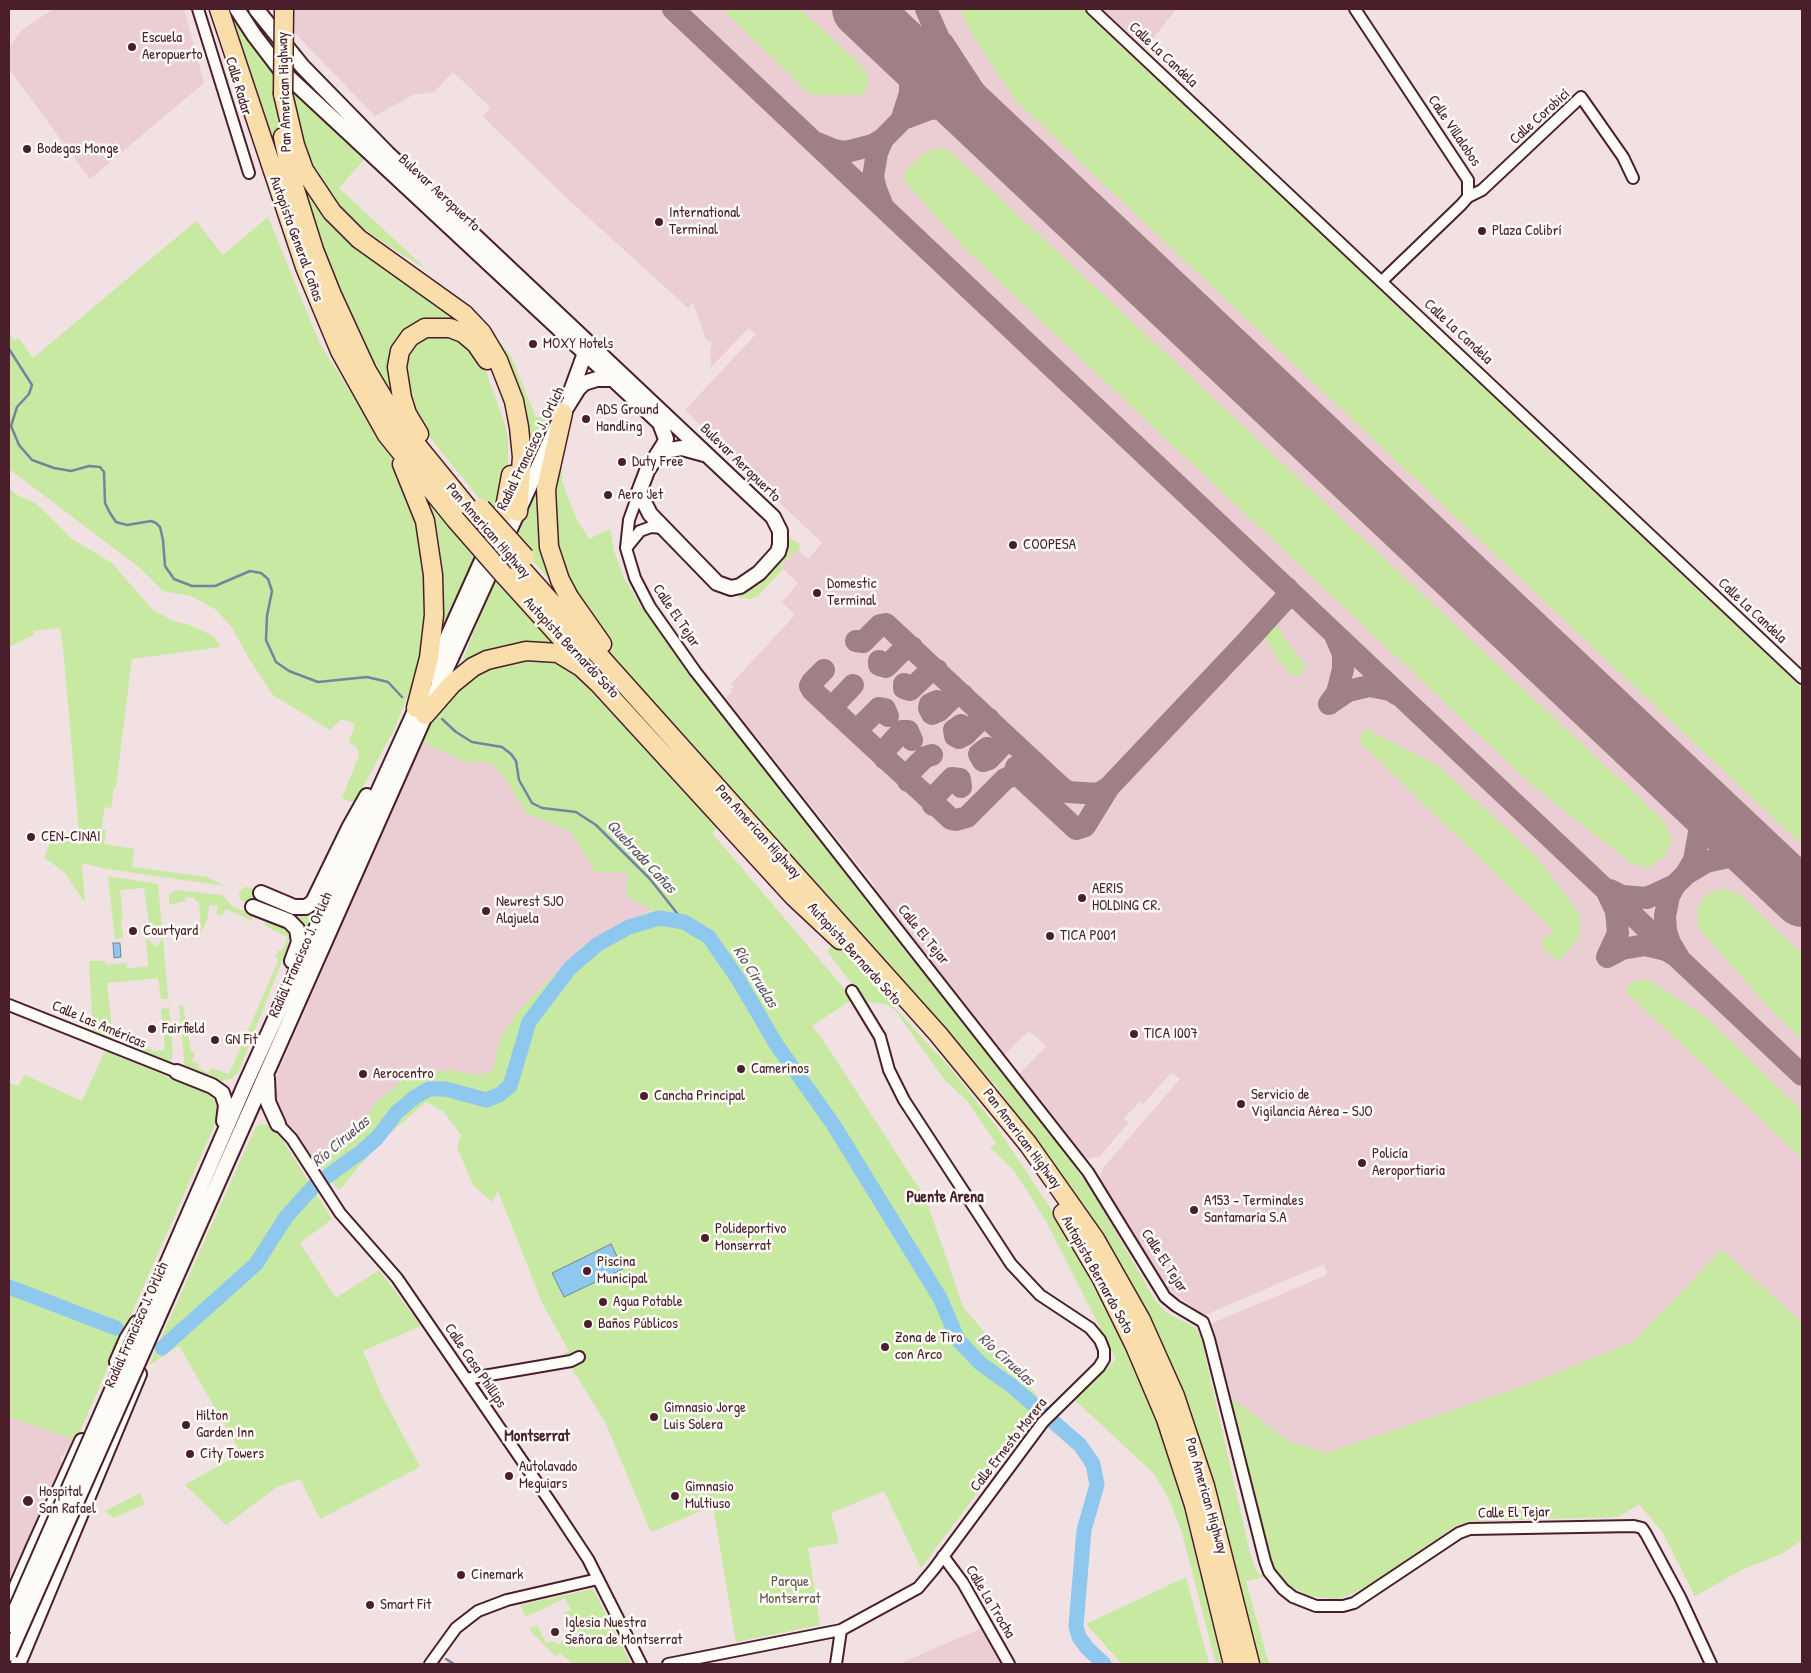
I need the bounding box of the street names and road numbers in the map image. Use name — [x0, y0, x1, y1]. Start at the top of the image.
street label: Calle La Candela — [1125, 19, 1201, 91]
street label: Pan American Highway — [274, 32, 296, 152]
street label: Calle Radar — [221, 55, 255, 117]
street label: Calle Corobicí — [1506, 85, 1574, 149]
street label: Calle Villalobos — [1424, 92, 1484, 170]
street label: Bulevar Aeropuerto — [394, 151, 484, 235]
street label: Autopista General Cañas — [265, 174, 327, 304]
street label: Calle La Candela — [1420, 296, 1496, 368]
street label: Radial Francisco J. Orlich — [493, 384, 569, 514]
street label: Bulevar Aeropuerto — [696, 420, 784, 506]
street label: Pan American Highway — [442, 480, 534, 582]
street label: Calle La Candela — [1714, 575, 1790, 647]
street label: Calle El Tejar — [648, 581, 704, 651]
street label: Autopista Bernardo Soto — [519, 594, 623, 702]
street label: Pan American Highway — [711, 781, 805, 883]
street label: Radial Francisco J. Orlich — [265, 890, 337, 1020]
street label: Autopista Bernardo Soto — [803, 899, 905, 1009]
street label: Calle El Tejar — [893, 901, 953, 969]
street label: Calle Las Américas — [49, 997, 149, 1053]
street label: Pan American Highway — [979, 1086, 1065, 1192]
street label: Autopista Bernardo Soto — [1057, 1213, 1137, 1337]
street label: Calle El Tejar — [1137, 1226, 1191, 1296]
street label: Radial Francisco J. Orlich — [101, 1260, 173, 1390]
street label: Calle Casa Phillips — [440, 1320, 510, 1412]
street label: Calle Ernesto Morera — [967, 1395, 1051, 1495]
street label: Pan American Highway — [1181, 1436, 1231, 1556]
street label: Calle El Tejar — [1478, 1503, 1550, 1523]
street label: Calle La Trocha — [961, 1562, 1019, 1642]

